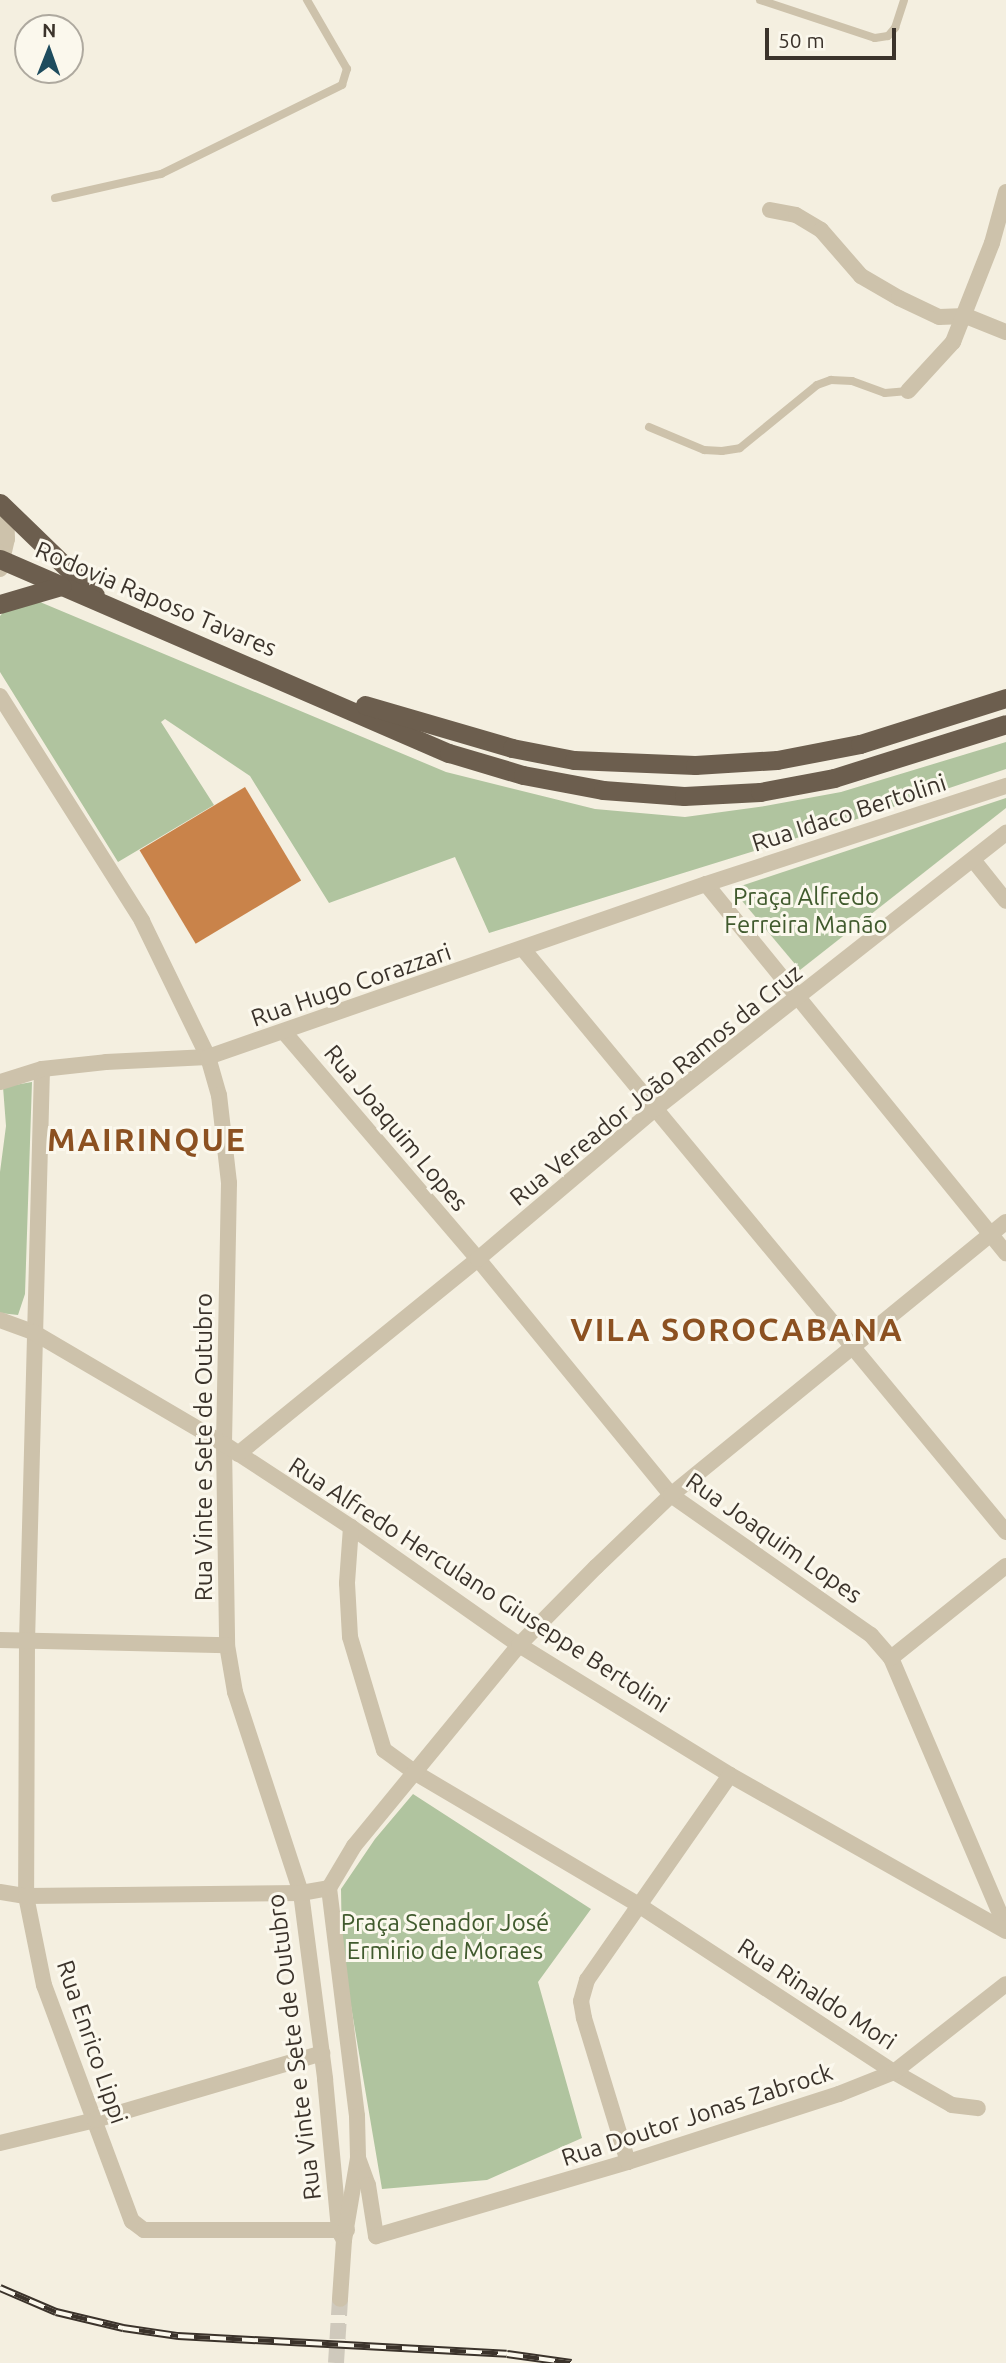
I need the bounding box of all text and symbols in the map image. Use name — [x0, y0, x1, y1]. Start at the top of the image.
north arrow — [14, 14, 84, 84]
scale bar — [768, 14, 899, 58]
text: N — [42, 19, 57, 41]
text: 50 m — [778, 28, 825, 52]
street label: Rodovia Raposo Tavares — [31, 535, 281, 663]
street label: Rua Idaco Bertolini — [748, 768, 950, 858]
park label: Praça Alfredo Ferreira Manão — [724, 883, 888, 939]
street label: Rua Hugo Corazzari — [247, 937, 455, 1033]
street label: Rua Vereador João Ramos da Cruz — [504, 958, 808, 1212]
street label: Rua Joaquim Lopes — [318, 1039, 474, 1217]
district label: MAIRINQUE — [48, 1120, 246, 1158]
street label: Rua Vinte e Sete de Outubro — [190, 1293, 218, 1601]
district label: VILA SOROCABANA — [572, 1310, 902, 1348]
street label: Rua Alfredo Herculano Giuseppe Bertolini — [283, 1451, 675, 1719]
street label: Rua Joaquim Lopes — [680, 1466, 868, 1610]
street label: Rua Vinte e Sete de Outubro — [261, 1892, 327, 2202]
park label: Praça Senador José Ermirio de Moraes — [341, 1909, 549, 1965]
street label: Rua Rinaldo Mori — [732, 1932, 902, 2056]
street label: Rua Enrico Lippi — [51, 1956, 133, 2128]
street label: Rua Doutor Jonas Zabrock — [558, 2058, 836, 2172]

